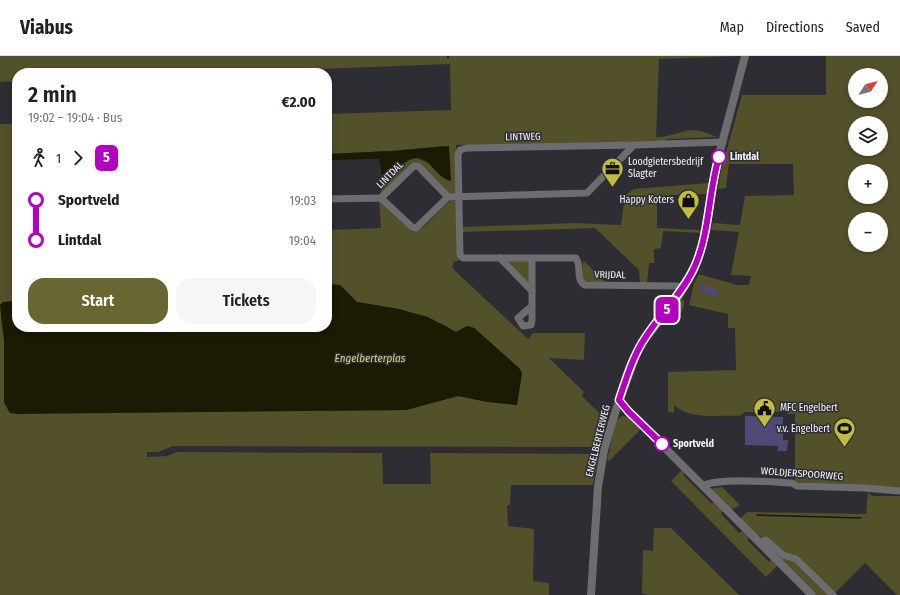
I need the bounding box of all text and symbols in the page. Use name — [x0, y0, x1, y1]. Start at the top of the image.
text: Viabus — [20, 16, 73, 39]
text: Map — [720, 19, 744, 36]
text: Directions — [766, 19, 824, 36]
text: Saved — [846, 19, 880, 36]
north arrow — [848, 68, 888, 108]
map controls — [848, 68, 888, 252]
text: 2 min — [28, 81, 77, 108]
text: €2.00 — [282, 93, 316, 111]
text: 19:02 – 19:04 · Bus — [28, 110, 122, 125]
button: layers — [848, 116, 888, 156]
street label: LINTWEG — [505, 131, 541, 143]
icon: walk — [28, 147, 50, 169]
icon: forward — [67, 147, 89, 169]
text: 5 — [103, 149, 110, 166]
marker: Lintdal — [711, 149, 727, 165]
text: 1 — [56, 151, 61, 166]
place label: Lintdal — [730, 151, 759, 163]
office icon: Loodgietersbedrijf Slagter — [599, 155, 625, 188]
place label: Loodgietersbedrijf Slagter — [628, 156, 704, 180]
street label: LINTDAL — [374, 159, 406, 191]
button: + — [848, 164, 888, 204]
shop icon: Happy Koters — [676, 187, 702, 220]
text: Sportveld — [58, 191, 119, 209]
text: 19:03 — [289, 193, 316, 208]
place label: Happy Koters — [620, 194, 674, 206]
button: − — [848, 212, 888, 252]
text: Lintdal — [58, 231, 101, 249]
text: 19:04 — [289, 233, 316, 248]
street label: VRIJDAL — [594, 269, 626, 281]
button: Start — [28, 278, 168, 324]
button: Tickets — [176, 278, 316, 324]
line badge: 5 — [654, 297, 680, 323]
text: 5 — [664, 301, 670, 318]
water label: Engelberterplas — [335, 352, 406, 365]
public building icon: MFC Engelbert — [751, 395, 777, 428]
place label: MFC Engelbert — [780, 402, 838, 414]
street label: ENGELBERTERWEG — [583, 404, 613, 478]
sports icon: v.v. Engelbert — [832, 416, 858, 449]
place label: v.v. Engelbert — [777, 423, 831, 435]
marker: Sportveld — [654, 436, 670, 452]
place label: Sportveld — [673, 438, 714, 450]
street label: WOLDJERSPOORWEG — [760, 465, 844, 483]

